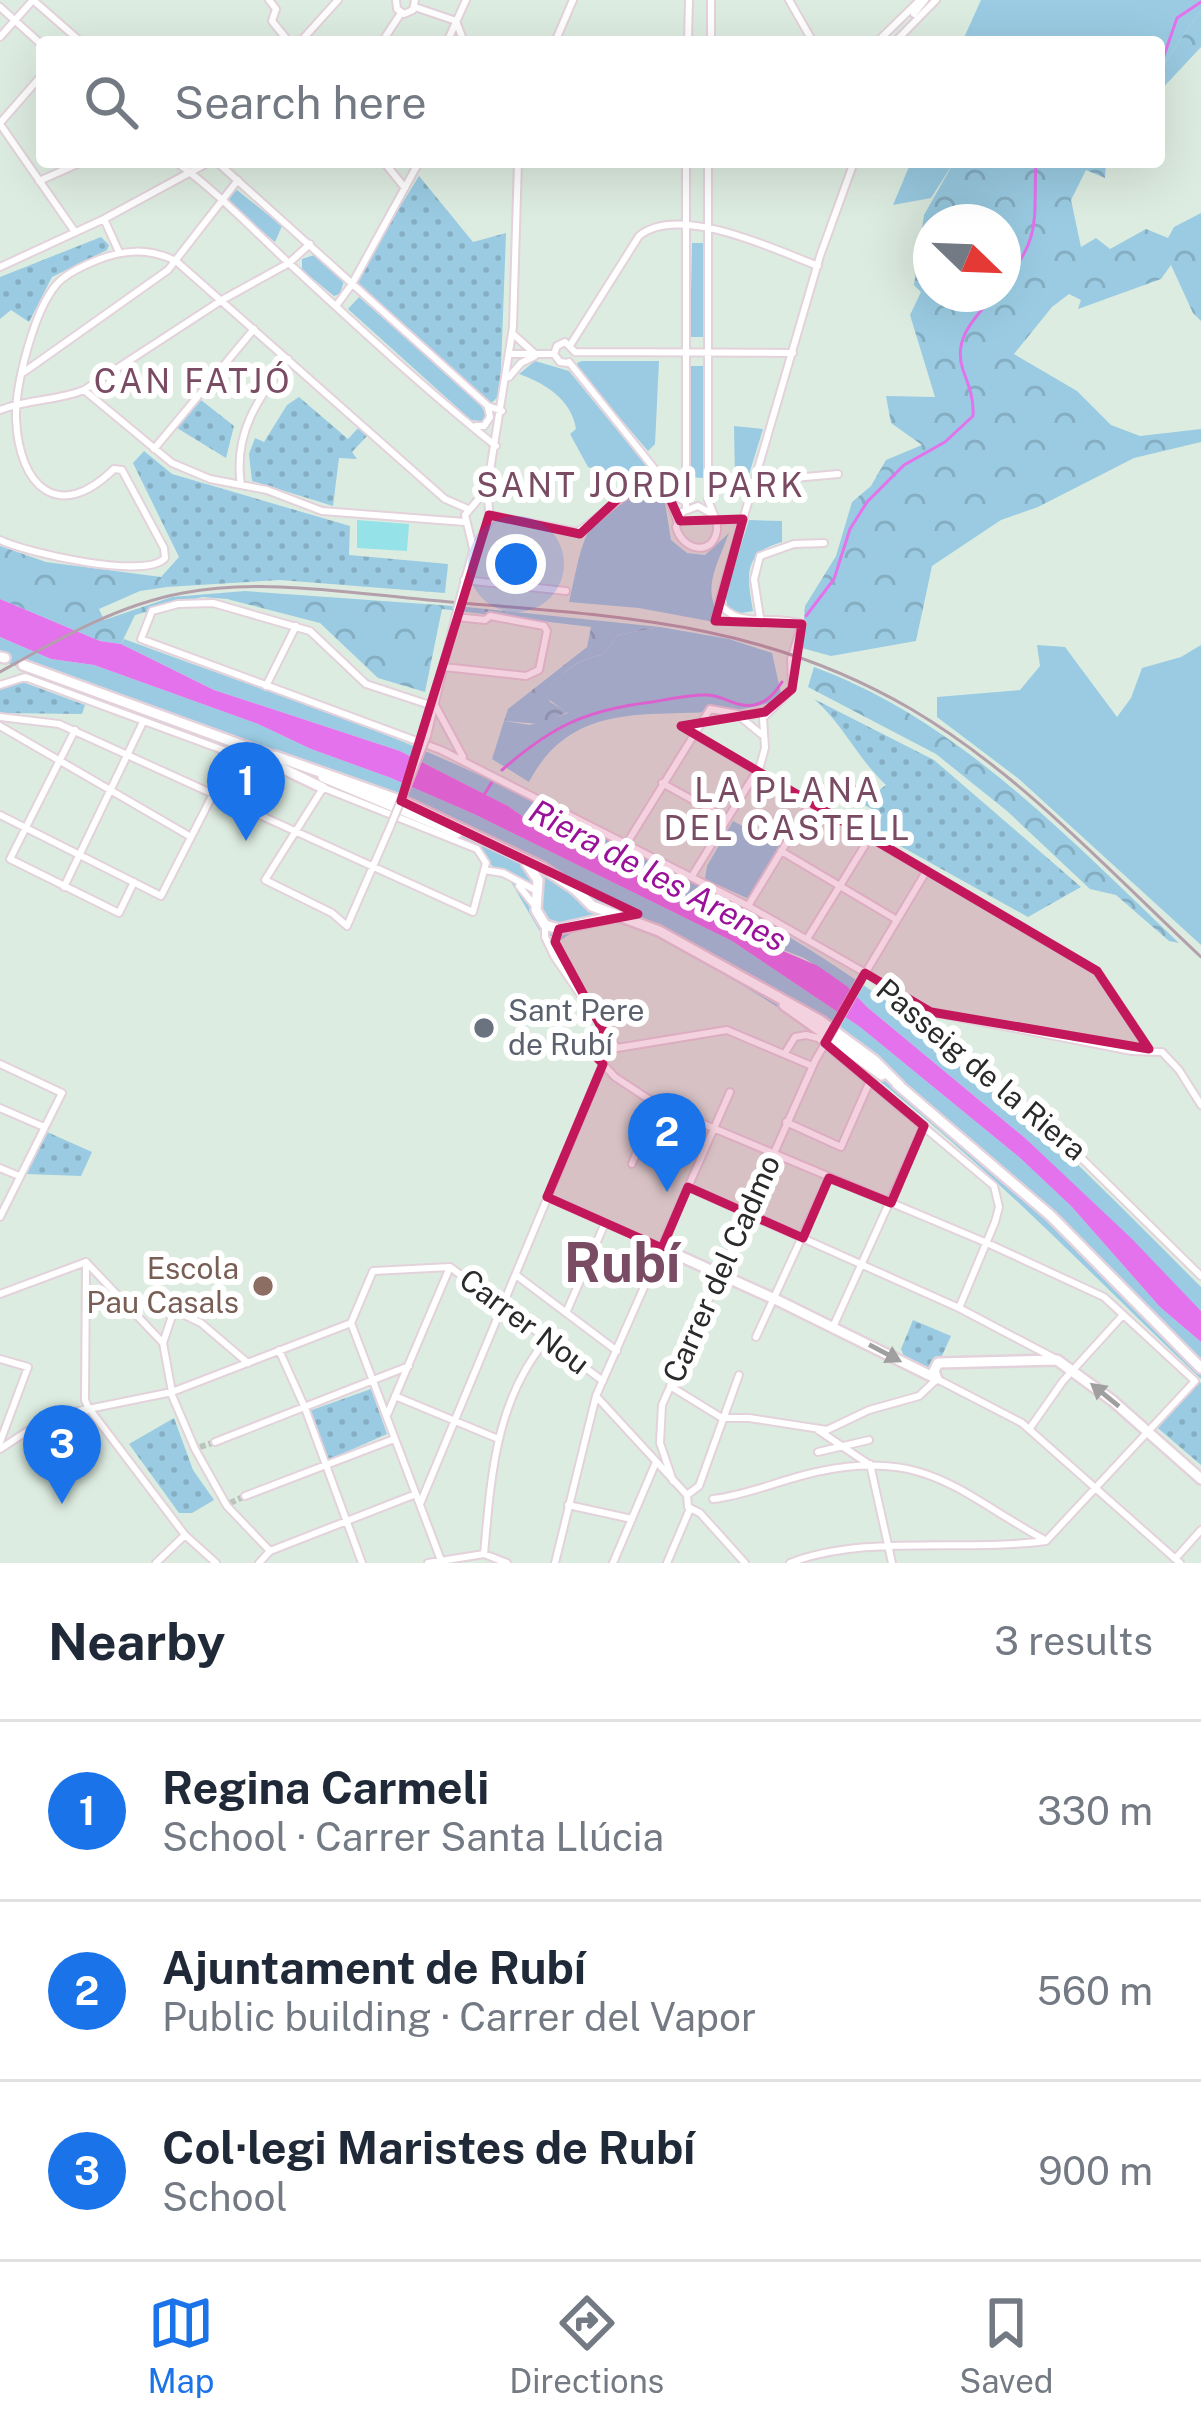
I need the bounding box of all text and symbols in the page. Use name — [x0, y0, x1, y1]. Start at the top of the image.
search box — [36, 36, 1165, 168]
icon: search — [78, 69, 144, 135]
text: Search here — [174, 76, 427, 129]
north arrow — [913, 204, 1021, 312]
district label: CAN FATJÓ — [94, 361, 292, 400]
district label: SANT JORDI PARK — [476, 466, 806, 504]
your location — [486, 534, 546, 594]
pin: 1 — [207, 742, 285, 841]
district label: LA PLANA DEL CASTELL — [664, 771, 912, 847]
water label: Riera de les Arenes — [523, 791, 793, 959]
street label: Passeig de la Riera — [869, 971, 1094, 1167]
place label: Sant Pere de Rubí — [508, 992, 645, 1062]
marker: Sant Pere de Rubí — [471, 1015, 497, 1041]
pin: 2 — [628, 1093, 706, 1192]
street label: Carrer del Cadmo — [655, 1149, 787, 1388]
district label: Rubí — [564, 1231, 682, 1294]
place label: Escola Pau Casals — [86, 1250, 239, 1320]
street label: Carrer Nou — [453, 1261, 597, 1382]
marker: Escola Pau Casals — [250, 1273, 276, 1299]
one-way arrow — [867, 1342, 902, 1363]
one-way arrow — [1089, 1382, 1120, 1408]
pin: 3 — [23, 1405, 101, 1504]
text: Nearby — [48, 1612, 225, 1671]
text: 3 results — [994, 1618, 1153, 1664]
text: Regina Carmeli — [162, 1761, 489, 1814]
text: 1 — [79, 1788, 95, 1834]
text: 330 m — [1037, 1788, 1153, 1834]
text: School · Carrer Santa Llúcia — [162, 1814, 664, 1860]
text: Ajuntament de Rubí — [162, 1941, 586, 1994]
text: 2 — [75, 1968, 99, 2014]
text: 560 m — [1037, 1968, 1153, 2014]
text: Public building · Carrer del Vapor — [162, 1994, 756, 2040]
text: Col·legi Maristes de Rubí — [162, 2121, 695, 2174]
text: 3 — [74, 2148, 100, 2194]
text: 900 m — [1038, 2148, 1153, 2194]
text: School — [162, 2174, 287, 2220]
tab: Map — [147, 2290, 214, 2400]
tab: Directions — [509, 2290, 664, 2400]
tab: Saved — [959, 2290, 1054, 2400]

